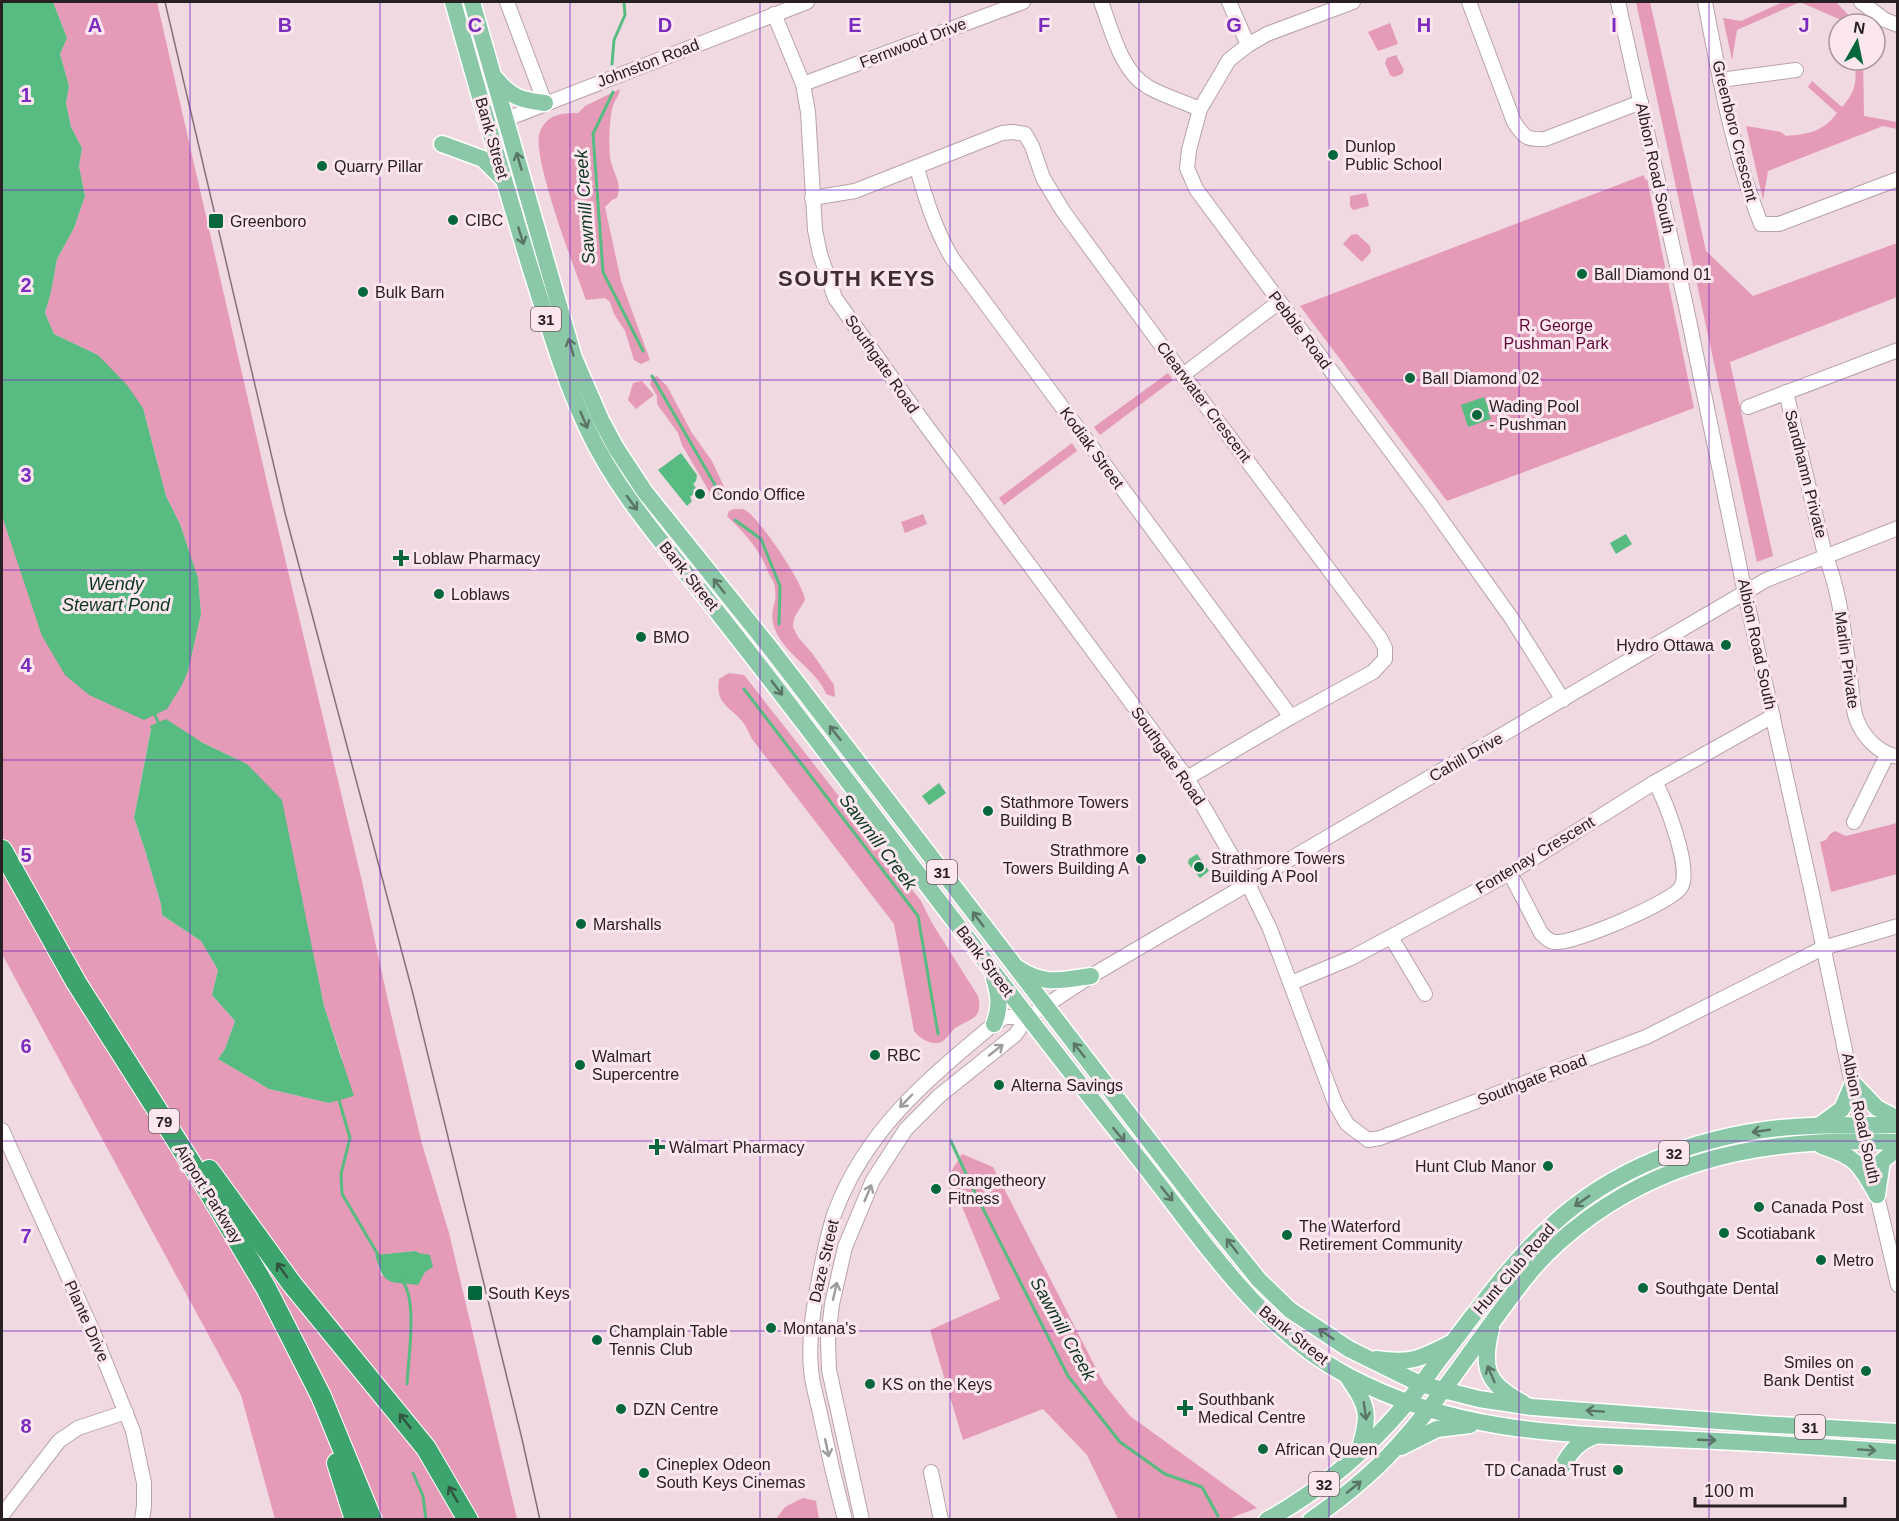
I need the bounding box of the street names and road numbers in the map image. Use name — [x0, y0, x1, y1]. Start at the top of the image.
street label: Fernwood Drive — [857, 15, 969, 71]
street label: Johnston Road — [595, 36, 701, 90]
street label: Greenboro Crescent — [1709, 59, 1761, 204]
street label: Bank Street — [472, 95, 512, 181]
street label: Albion Road South — [1633, 101, 1677, 235]
street label: Pebble Road — [1265, 288, 1335, 372]
road number: 31 — [531, 307, 561, 331]
street label: Southgate Road — [842, 312, 922, 416]
street label: Clearwater Crescent — [1153, 339, 1255, 466]
street label: Kodiak Street — [1057, 404, 1127, 492]
street label: Sandhamn Private — [1782, 408, 1830, 540]
street label: Bank Street — [656, 538, 722, 614]
street label: Albion Road South — [1735, 577, 1779, 711]
street label: Marlin Private — [1832, 610, 1862, 710]
street label: Southgate Road — [1128, 704, 1208, 808]
street label: Cahill Drive — [1426, 729, 1506, 785]
street label: Fontenay Crescent — [1473, 813, 1598, 897]
road number: 31 — [927, 860, 957, 884]
street label: Bank Street — [953, 922, 1017, 1000]
street label: Southgate Road — [1475, 1051, 1589, 1109]
street label: Albion Road South — [1839, 1051, 1883, 1185]
road number: 79 — [149, 1109, 179, 1133]
road number: 32 — [1659, 1141, 1689, 1165]
street label: Airport Parkway — [172, 1142, 246, 1246]
street label: Daze Street — [806, 1217, 842, 1304]
street label: Hunt Club Road — [1470, 1220, 1558, 1318]
street label: Plante Drive — [62, 1278, 113, 1364]
street label: Bank Street — [1256, 1302, 1332, 1368]
road number: 31 — [1795, 1415, 1825, 1439]
road number: 32 — [1309, 1472, 1339, 1496]

